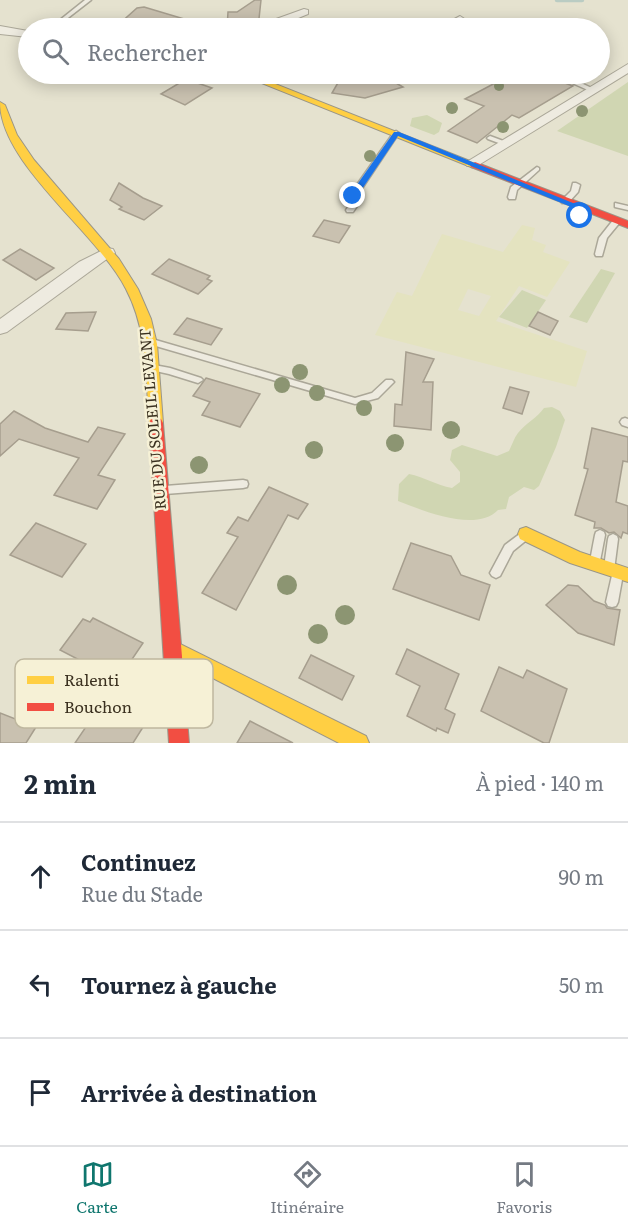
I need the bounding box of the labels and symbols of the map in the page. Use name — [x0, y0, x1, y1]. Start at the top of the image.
route end — [339, 182, 365, 208]
route start — [566, 202, 592, 228]
street label: RUE DU SOLEIL LEVANT — [132, 327, 171, 511]
legend — [15, 659, 213, 728]
text: Ralenti — [64, 667, 119, 691]
text: Bouchon — [64, 694, 133, 718]

